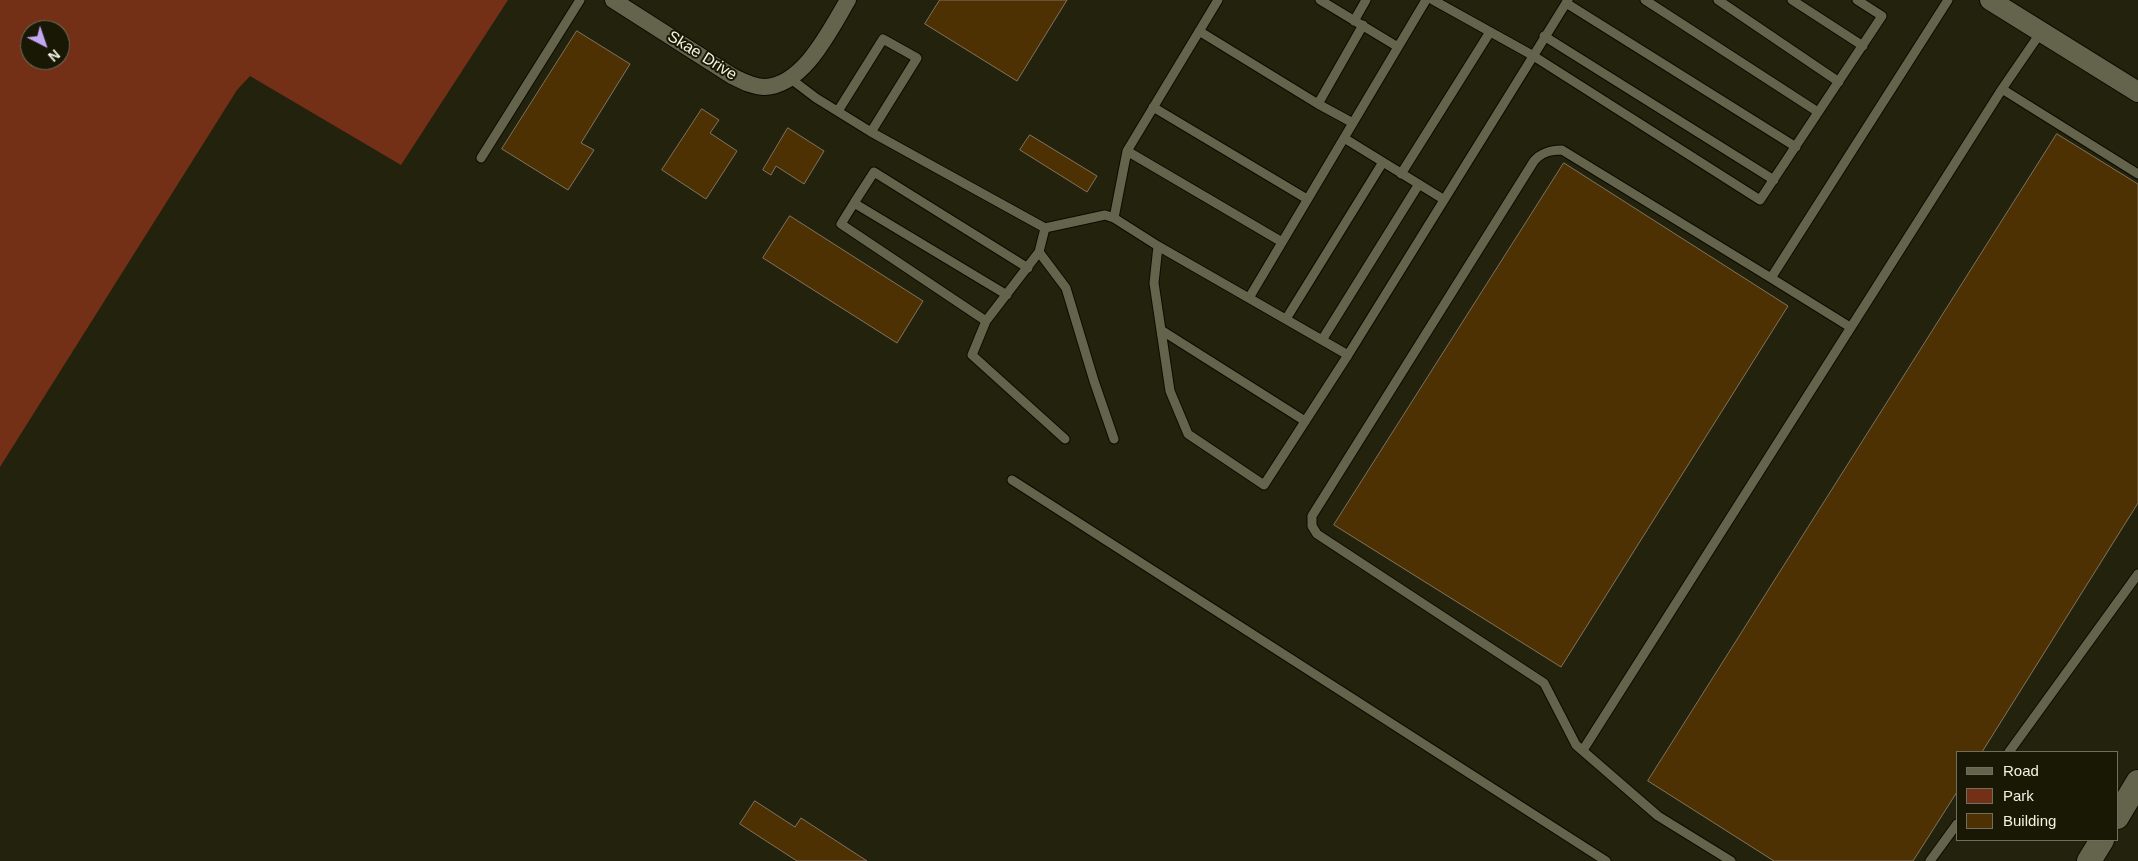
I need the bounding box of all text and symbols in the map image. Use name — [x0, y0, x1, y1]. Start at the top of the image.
north arrow — [20, 20, 70, 70]
street label: Skae Drive — [664, 27, 740, 85]
text: N — [45, 46, 63, 65]
legend — [1956, 751, 2118, 841]
text: Road — [2003, 762, 2039, 779]
text: Park — [2003, 787, 2034, 804]
text: Building — [2003, 812, 2056, 829]

